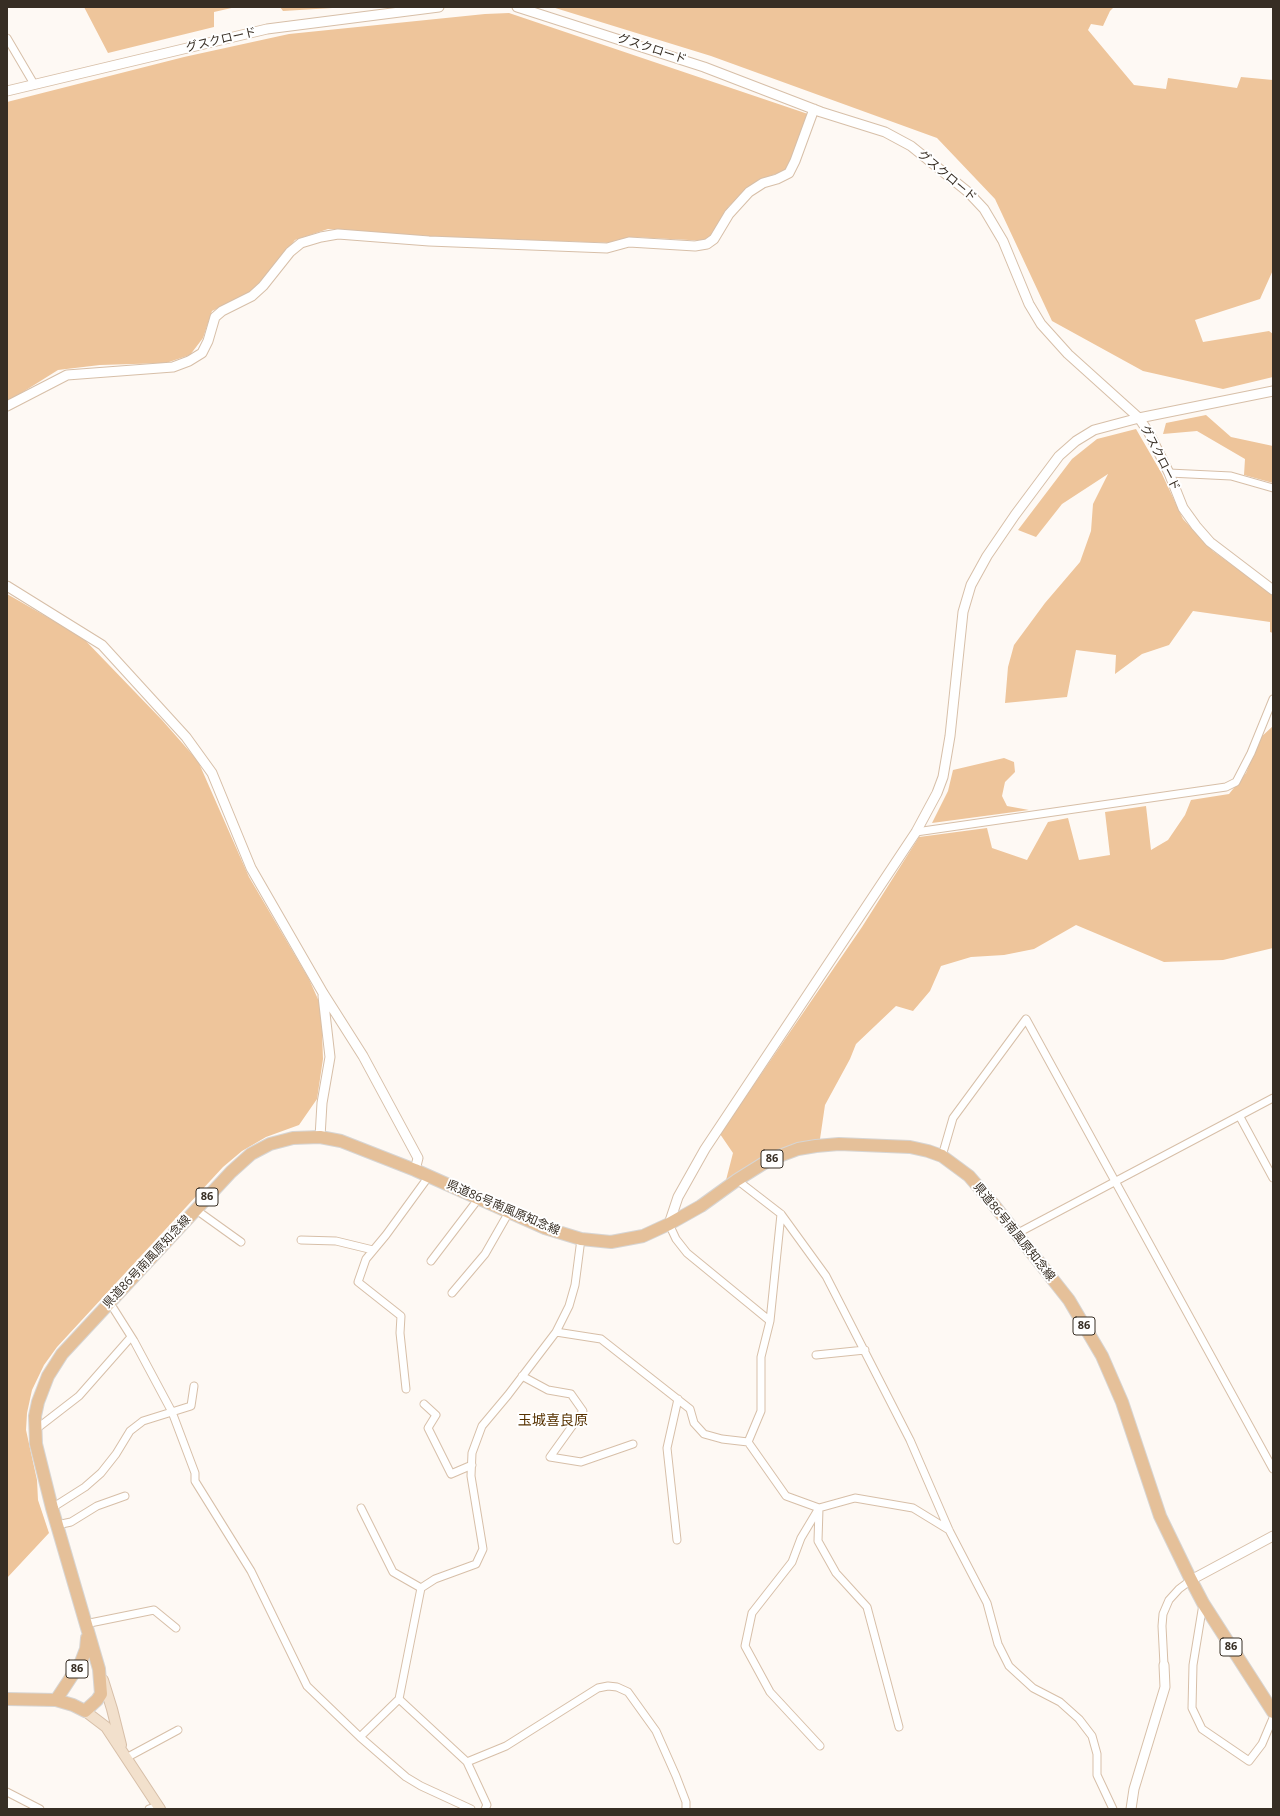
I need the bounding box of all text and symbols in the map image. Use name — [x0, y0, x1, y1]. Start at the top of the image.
street label: グスクロード — [184, 25, 258, 55]
street label: グスクロード — [616, 31, 688, 67]
street label: グスクロード — [915, 147, 979, 205]
street label: グスクロード — [1137, 423, 1183, 493]
road number: 86 — [761, 1150, 783, 1168]
street label: 県道86号南風原知念線 — [444, 1178, 562, 1238]
street label: 県道86号南風原知念線 — [970, 1180, 1058, 1284]
road number: 86 — [196, 1188, 218, 1206]
street label: 県道86号南風原知念線 — [100, 1213, 194, 1311]
road number: 86 — [1073, 1317, 1095, 1335]
district label: 玉城喜良原 — [518, 1413, 588, 1429]
road number: 86 — [1220, 1638, 1242, 1656]
road number: 86 — [66, 1660, 88, 1678]

